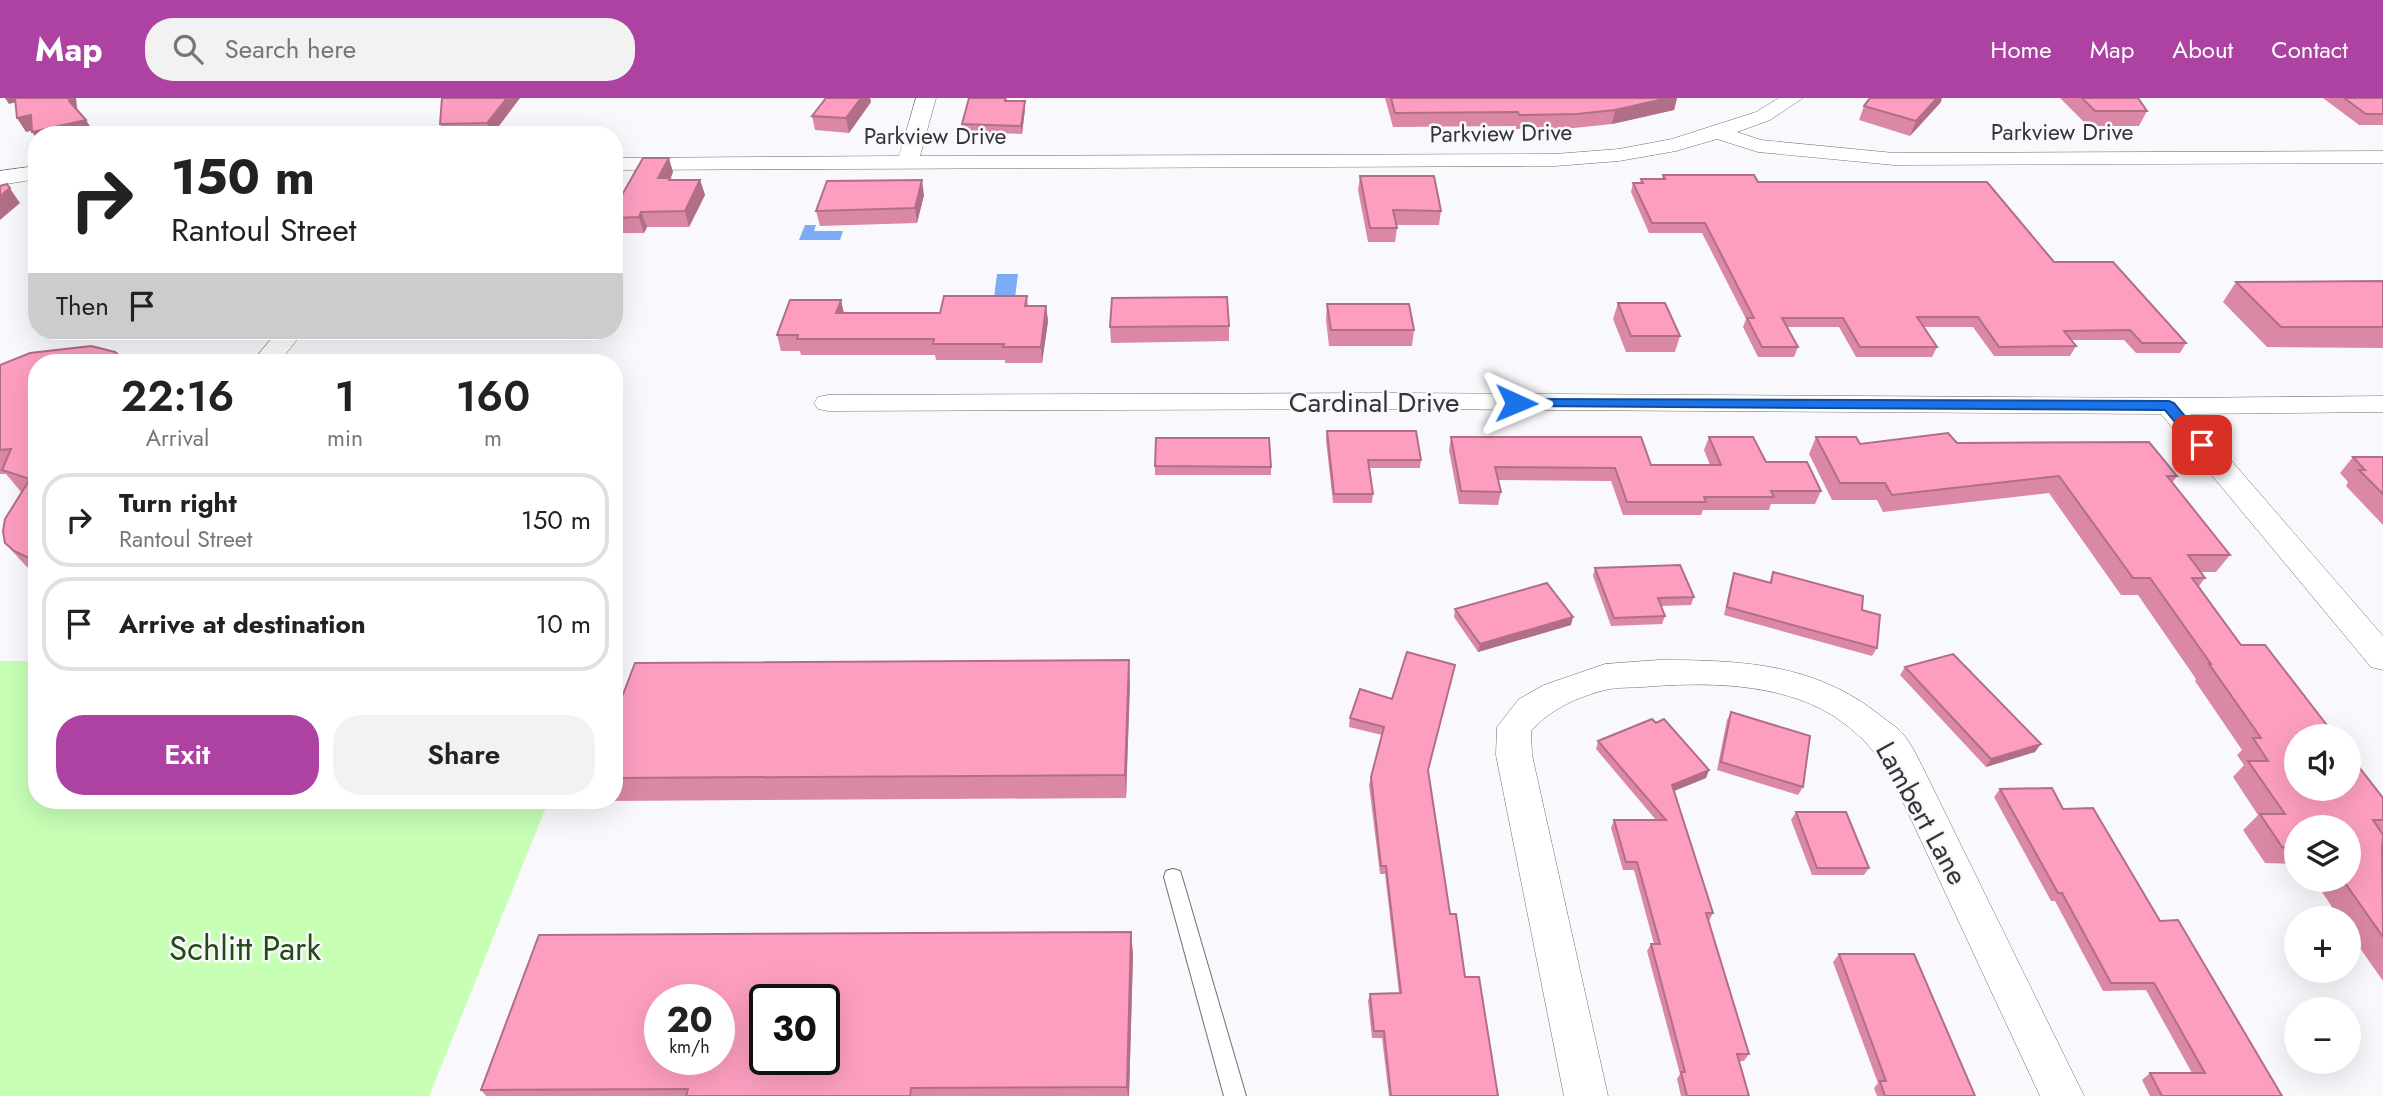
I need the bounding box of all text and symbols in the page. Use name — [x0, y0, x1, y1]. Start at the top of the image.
search box — [145, 18, 635, 81]
text: Map — [35, 26, 103, 73]
icon: search — [169, 30, 207, 68]
text: Search here — [225, 30, 356, 68]
text: Home — [1990, 32, 2052, 67]
text: Map — [2090, 32, 2134, 67]
text: About — [2172, 32, 2233, 67]
text: Contact — [2271, 32, 2348, 67]
street label: Parkview Drive — [1429, 115, 1573, 151]
street label: Parkview Drive — [1991, 115, 2133, 149]
street label: Parkview Drive — [864, 119, 1006, 153]
text: 150 m — [171, 142, 315, 212]
icon: right — [56, 154, 147, 245]
text: Rantoul Street — [171, 207, 356, 253]
text: Then — [56, 287, 109, 325]
icon: arrive — [123, 287, 161, 325]
text: 22:16 — [121, 366, 234, 427]
text: 1 — [335, 366, 355, 427]
text: 160 — [456, 366, 530, 427]
position arrow — [1479, 366, 1553, 440]
street label: Cardinal Drive — [1289, 382, 1459, 423]
pin — [2172, 415, 2232, 475]
text: Arrival — [146, 421, 209, 455]
text: min — [327, 421, 363, 455]
text: m — [484, 421, 502, 455]
icon: arrive — [2183, 426, 2221, 464]
text: Turn right — [119, 484, 237, 522]
icon: right — [60, 501, 98, 539]
text: 150 m — [521, 501, 591, 539]
text: Rantoul Street — [119, 522, 252, 556]
icon: arrive — [60, 605, 98, 643]
text: Arrive at destination — [119, 605, 366, 643]
text: 10 m — [536, 605, 591, 643]
button: Exit — [56, 715, 319, 795]
button: Share — [333, 715, 595, 795]
map controls — [2284, 724, 2361, 1074]
button: sound — [2284, 724, 2361, 801]
street label: Lambert Lane — [1865, 734, 1978, 892]
button: layers — [2284, 815, 2361, 892]
button: + — [2284, 906, 2361, 983]
park label: Schlitt Park — [169, 925, 321, 972]
speed limit sign: 30 — [749, 984, 840, 1075]
text: 20 — [666, 995, 713, 1045]
button: − — [2284, 997, 2361, 1074]
text: km/h — [669, 1034, 710, 1060]

